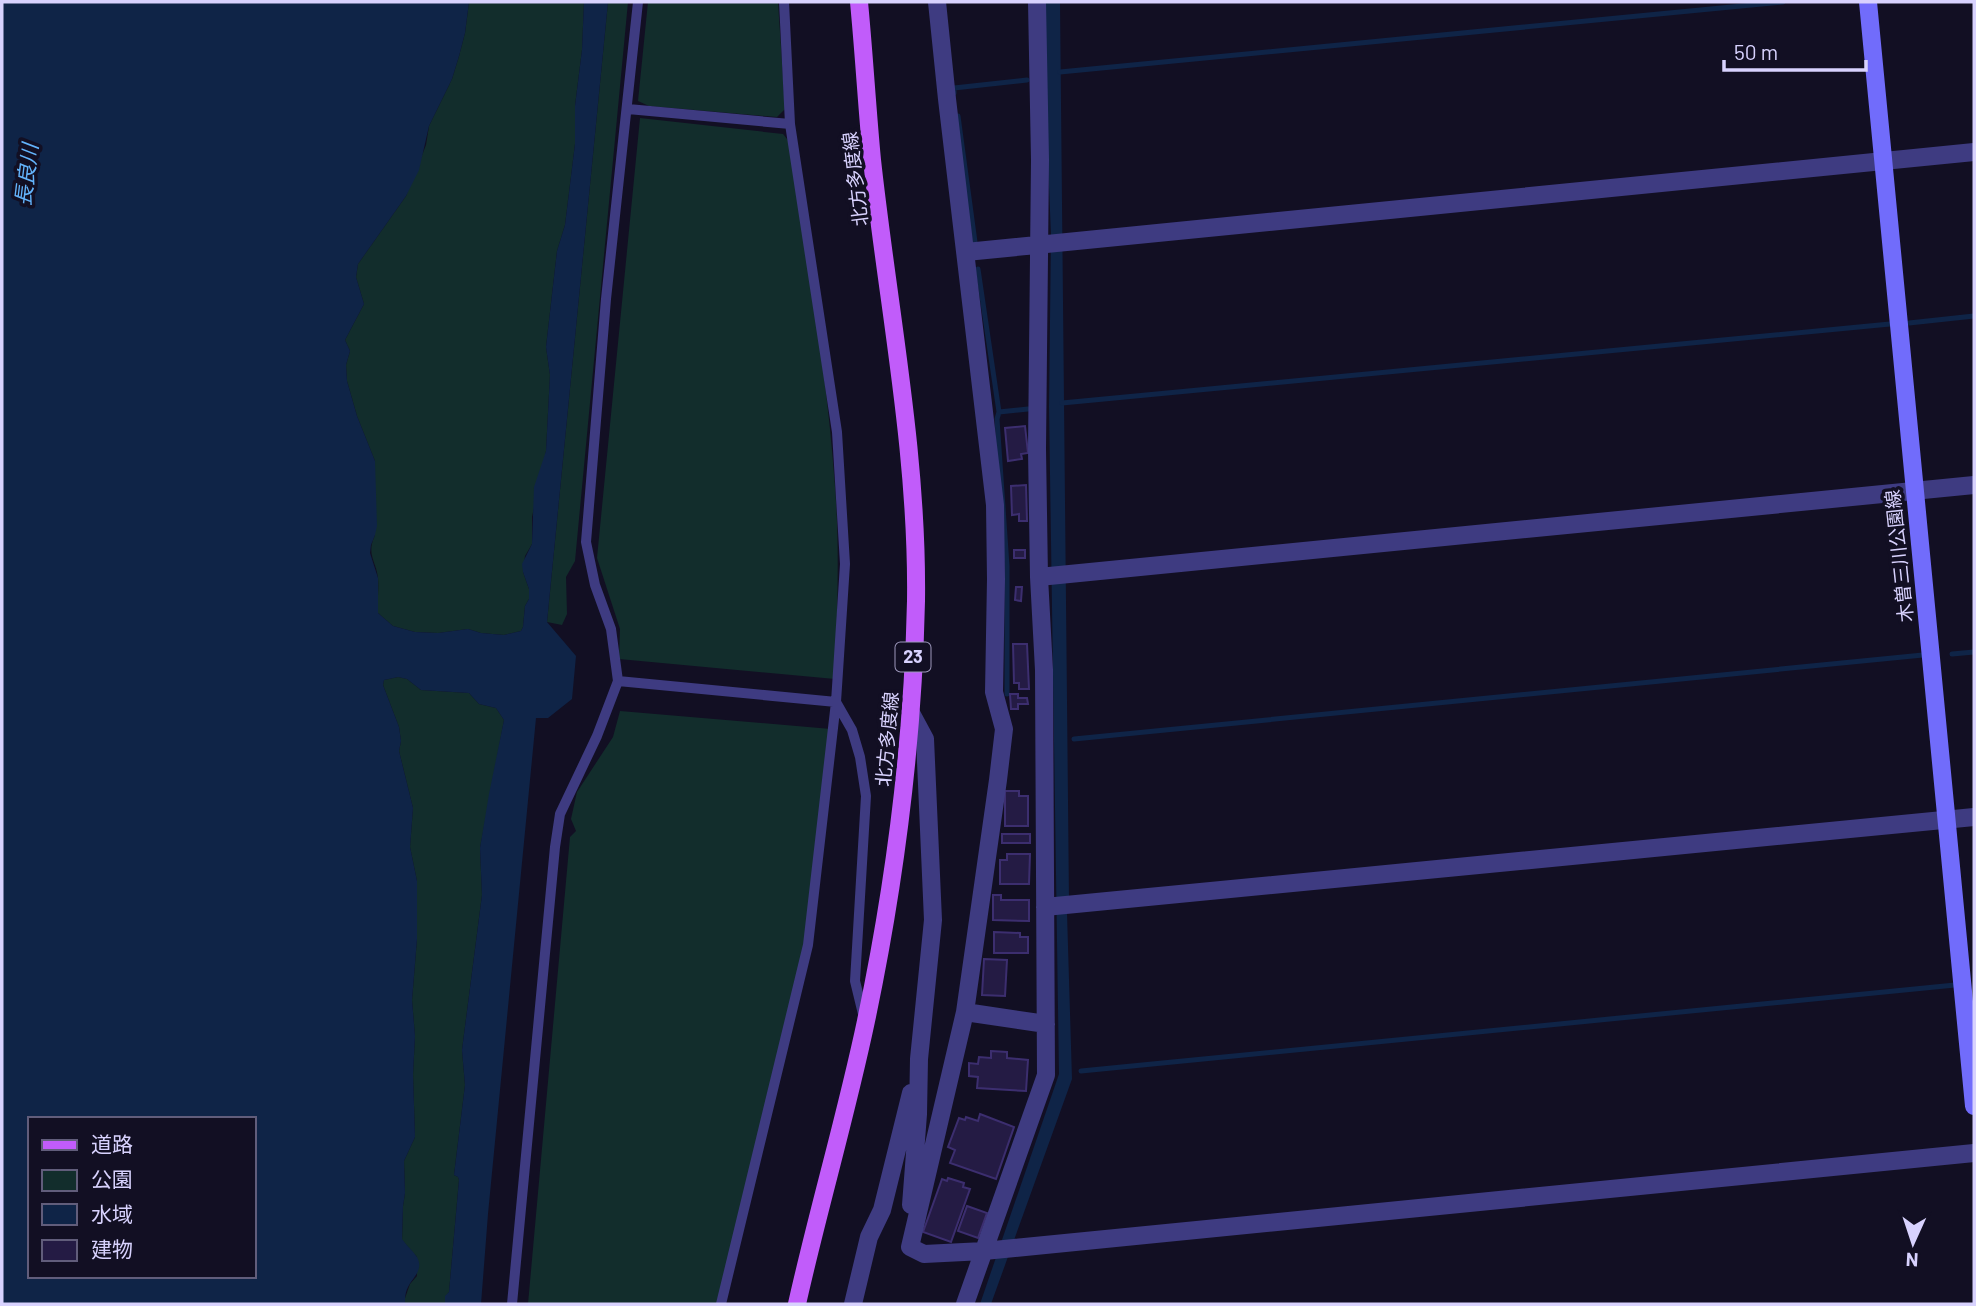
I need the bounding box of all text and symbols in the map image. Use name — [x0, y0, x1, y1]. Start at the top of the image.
scale bar — [1724, 28, 1866, 72]
text: 50 m — [1734, 39, 1778, 64]
street label: 北方多度線 — [837, 131, 872, 228]
water label: 長良川 — [9, 140, 42, 208]
street label: 木曽三川公園線 — [1880, 489, 1917, 623]
road number: 23 — [895, 642, 930, 672]
street label: 北方多度線 — [871, 691, 902, 787]
legend — [28, 1117, 256, 1278]
text: 道路 — [91, 1131, 133, 1156]
text: 公園 — [91, 1166, 133, 1191]
text: 水域 — [91, 1201, 133, 1226]
north arrow — [1878, 1208, 1948, 1278]
text: 建物 — [91, 1236, 133, 1261]
text: N — [1905, 1249, 1919, 1272]

